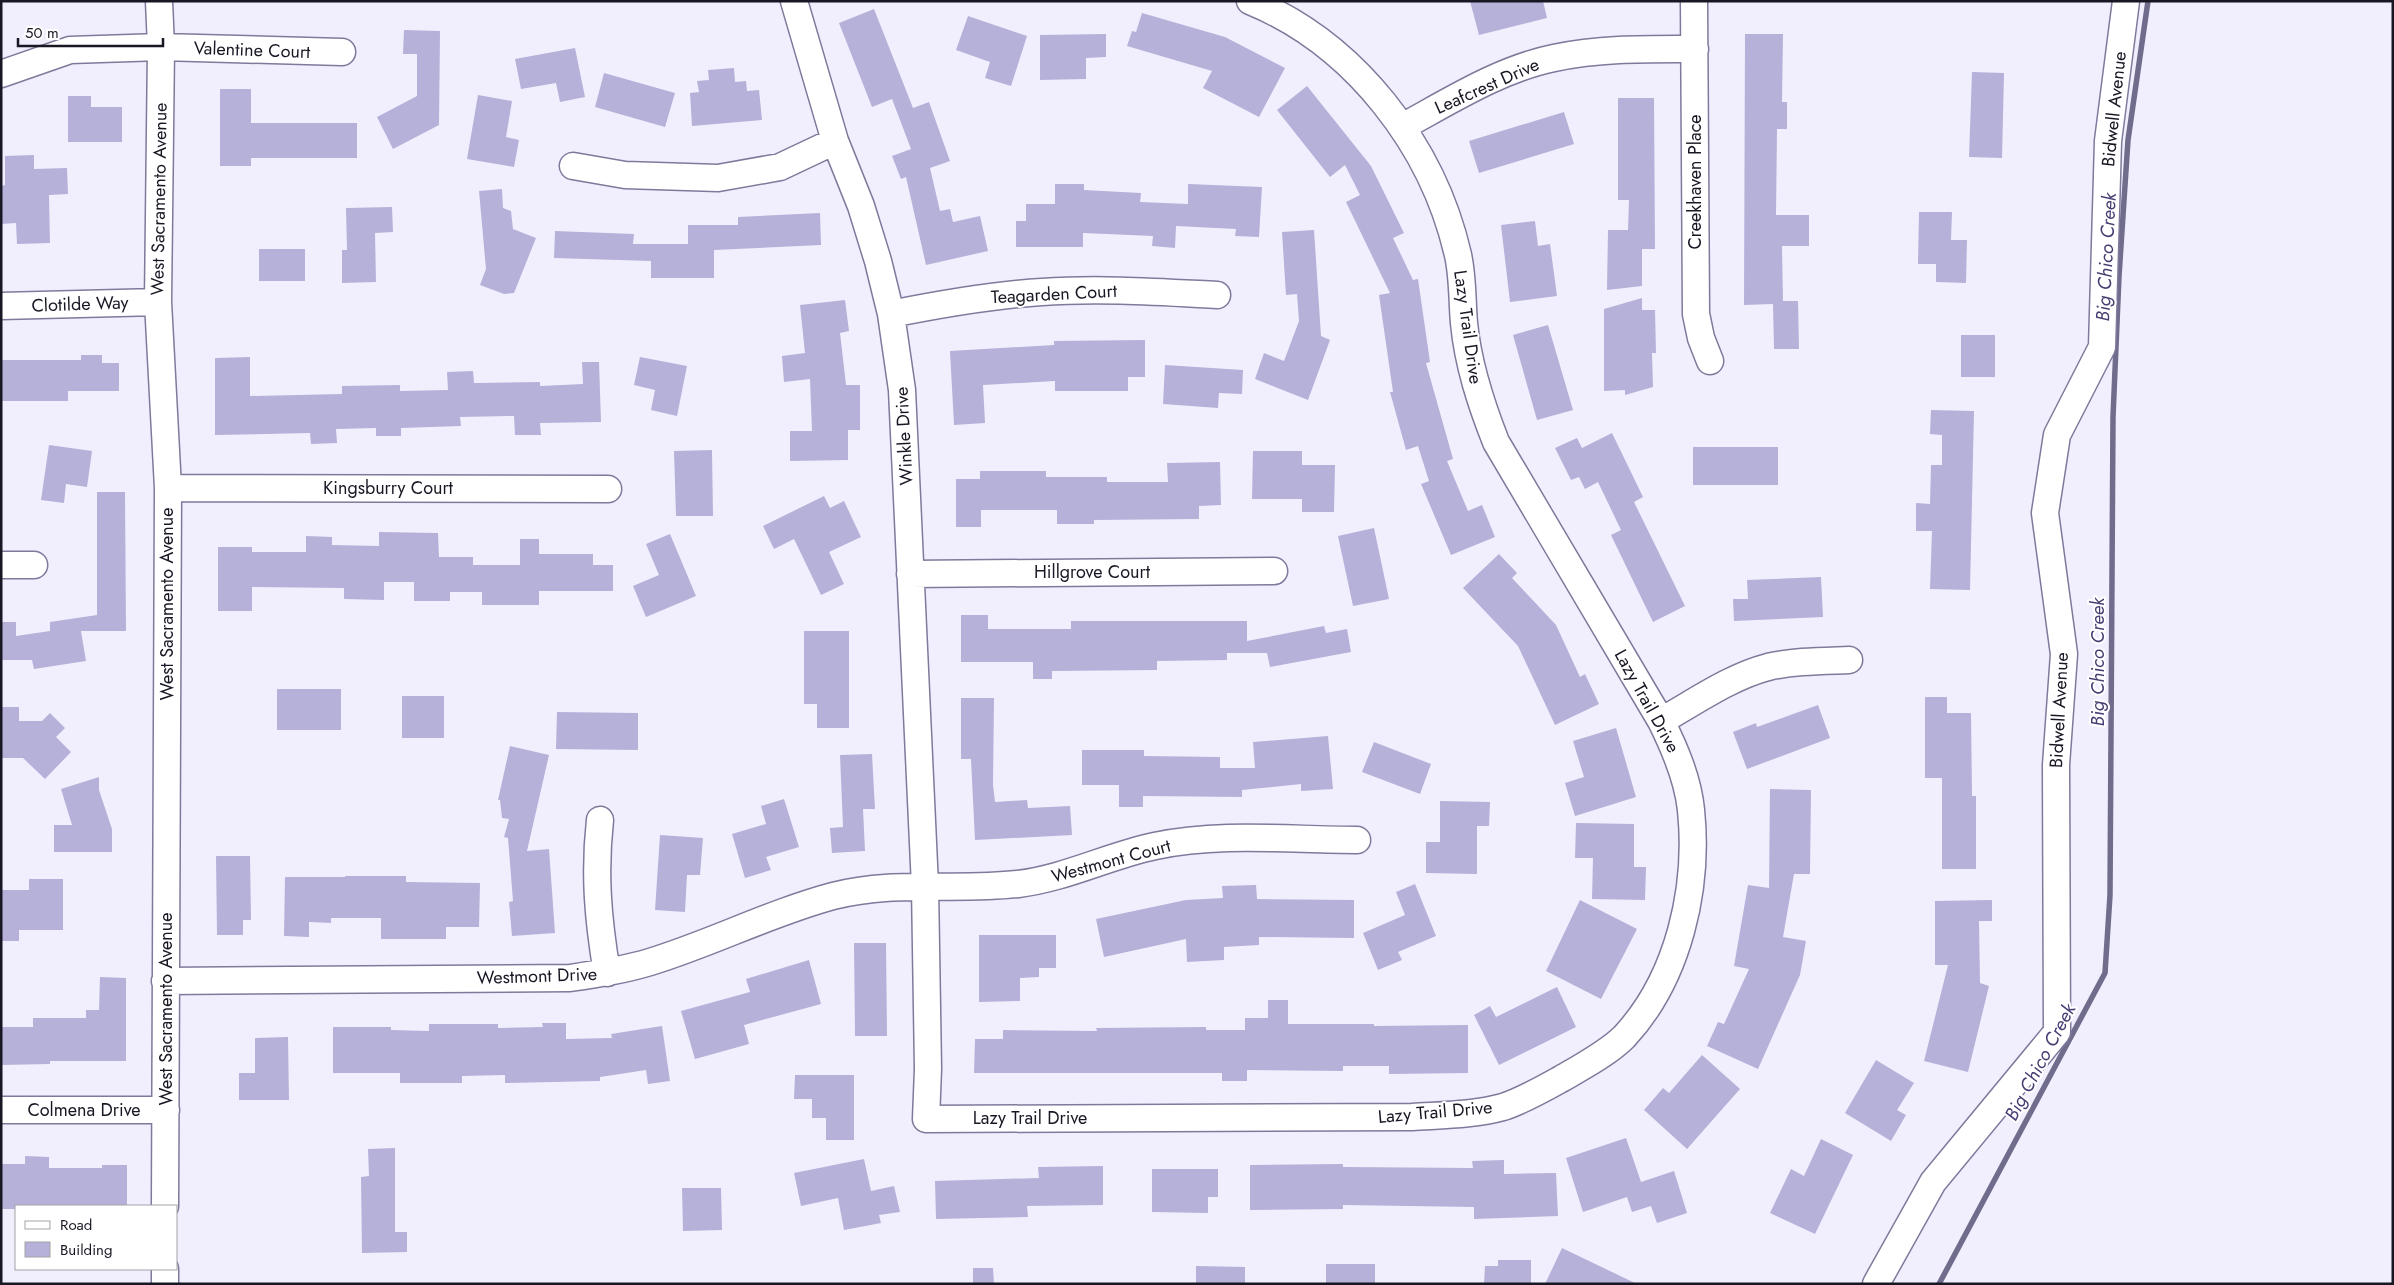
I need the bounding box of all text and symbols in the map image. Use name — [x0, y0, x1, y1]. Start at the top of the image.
scale bar — [18, 15, 162, 47]
text: 50 m — [25, 22, 59, 44]
street label: Valentine Court — [193, 35, 312, 65]
street label: Bidwell Avenue — [2095, 50, 2133, 168]
street label: Leafcrest Drive — [1431, 51, 1543, 121]
street label: West Sacramento Avenue — [144, 102, 174, 296]
street label: Creekhaven Place — [1682, 114, 1708, 250]
water label: Big Chico Creek — [2089, 191, 2123, 322]
street label: Lazy Trail Drive — [1447, 268, 1489, 386]
street label: Teagarden Court — [990, 278, 1118, 310]
street label: Clotilde Way — [31, 289, 129, 319]
street label: Winkle Drive — [888, 386, 920, 486]
street label: Kingsburry Court — [323, 475, 454, 501]
street label: West Sacramento Avenue — [154, 508, 180, 700]
street label: Hillgrove Court — [1034, 559, 1151, 585]
water label: Big Chico Creek — [2084, 597, 2111, 726]
street label: Lazy Trail Drive — [1608, 645, 1686, 757]
street label: Bidwell Avenue — [2043, 651, 2075, 769]
street label: Westmont Court — [1049, 832, 1174, 889]
street label: West Sacramento Avenue — [153, 913, 179, 1105]
street label: Westmont Drive — [476, 961, 598, 991]
water label: Big Chico Creek — [1998, 998, 2083, 1125]
street label: Lazy Trail Drive — [1377, 1094, 1493, 1130]
street label: Colmena Drive — [27, 1097, 141, 1123]
street label: Lazy Trail Drive — [973, 1105, 1087, 1131]
legend — [15, 1205, 178, 1270]
text: Road — [60, 1214, 92, 1236]
text: Building — [60, 1239, 112, 1261]

